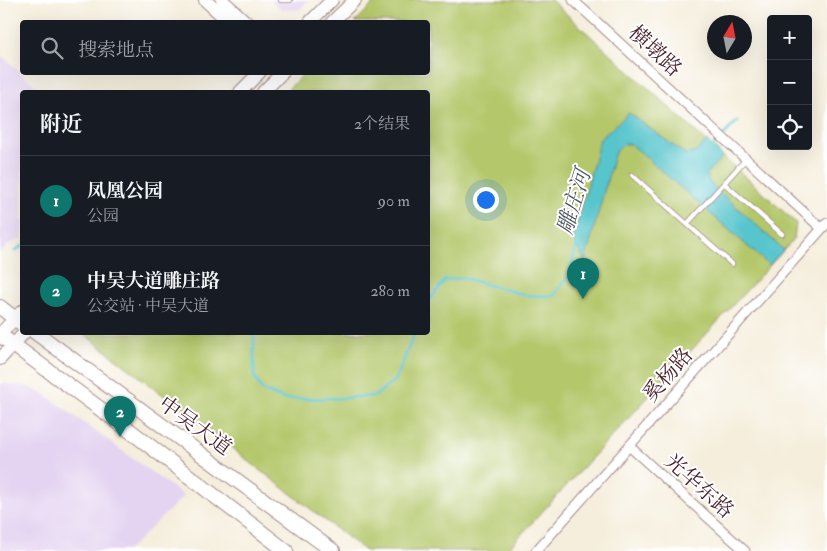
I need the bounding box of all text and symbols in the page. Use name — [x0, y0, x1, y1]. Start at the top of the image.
north arrow — [707, 15, 752, 60]
map controls — [767, 15, 812, 150]
button: + — [767, 15, 812, 60]
search box — [20, 20, 430, 75]
street label: 横墩路 — [623, 20, 687, 82]
icon: search — [38, 34, 66, 62]
text: 搜索地点 — [78, 38, 154, 62]
button: − — [767, 60, 812, 105]
button: locate — [767, 105, 812, 150]
text: 附近 — [40, 111, 82, 138]
text: 2个结果 — [354, 114, 410, 134]
water label: 雕庄河 — [551, 163, 598, 238]
text: 凤凰公园 — [87, 179, 163, 203]
your location — [473, 187, 499, 213]
text: 1 — [53, 191, 59, 211]
text: 90 m — [378, 191, 410, 211]
text: 公园 — [87, 206, 119, 226]
pin: 1 — [567, 258, 599, 299]
text: 中吴大道雕庄路 — [87, 269, 220, 293]
text: 2 — [52, 281, 60, 301]
text: 280 m — [370, 281, 410, 301]
text: 公交站 · 中吴大道 — [87, 296, 209, 316]
street label: 奚杨路 — [637, 342, 699, 408]
street label: 中吴大道 — [153, 390, 237, 462]
pin: 2 — [104, 396, 136, 437]
street label: 光华东路 — [659, 448, 739, 524]

